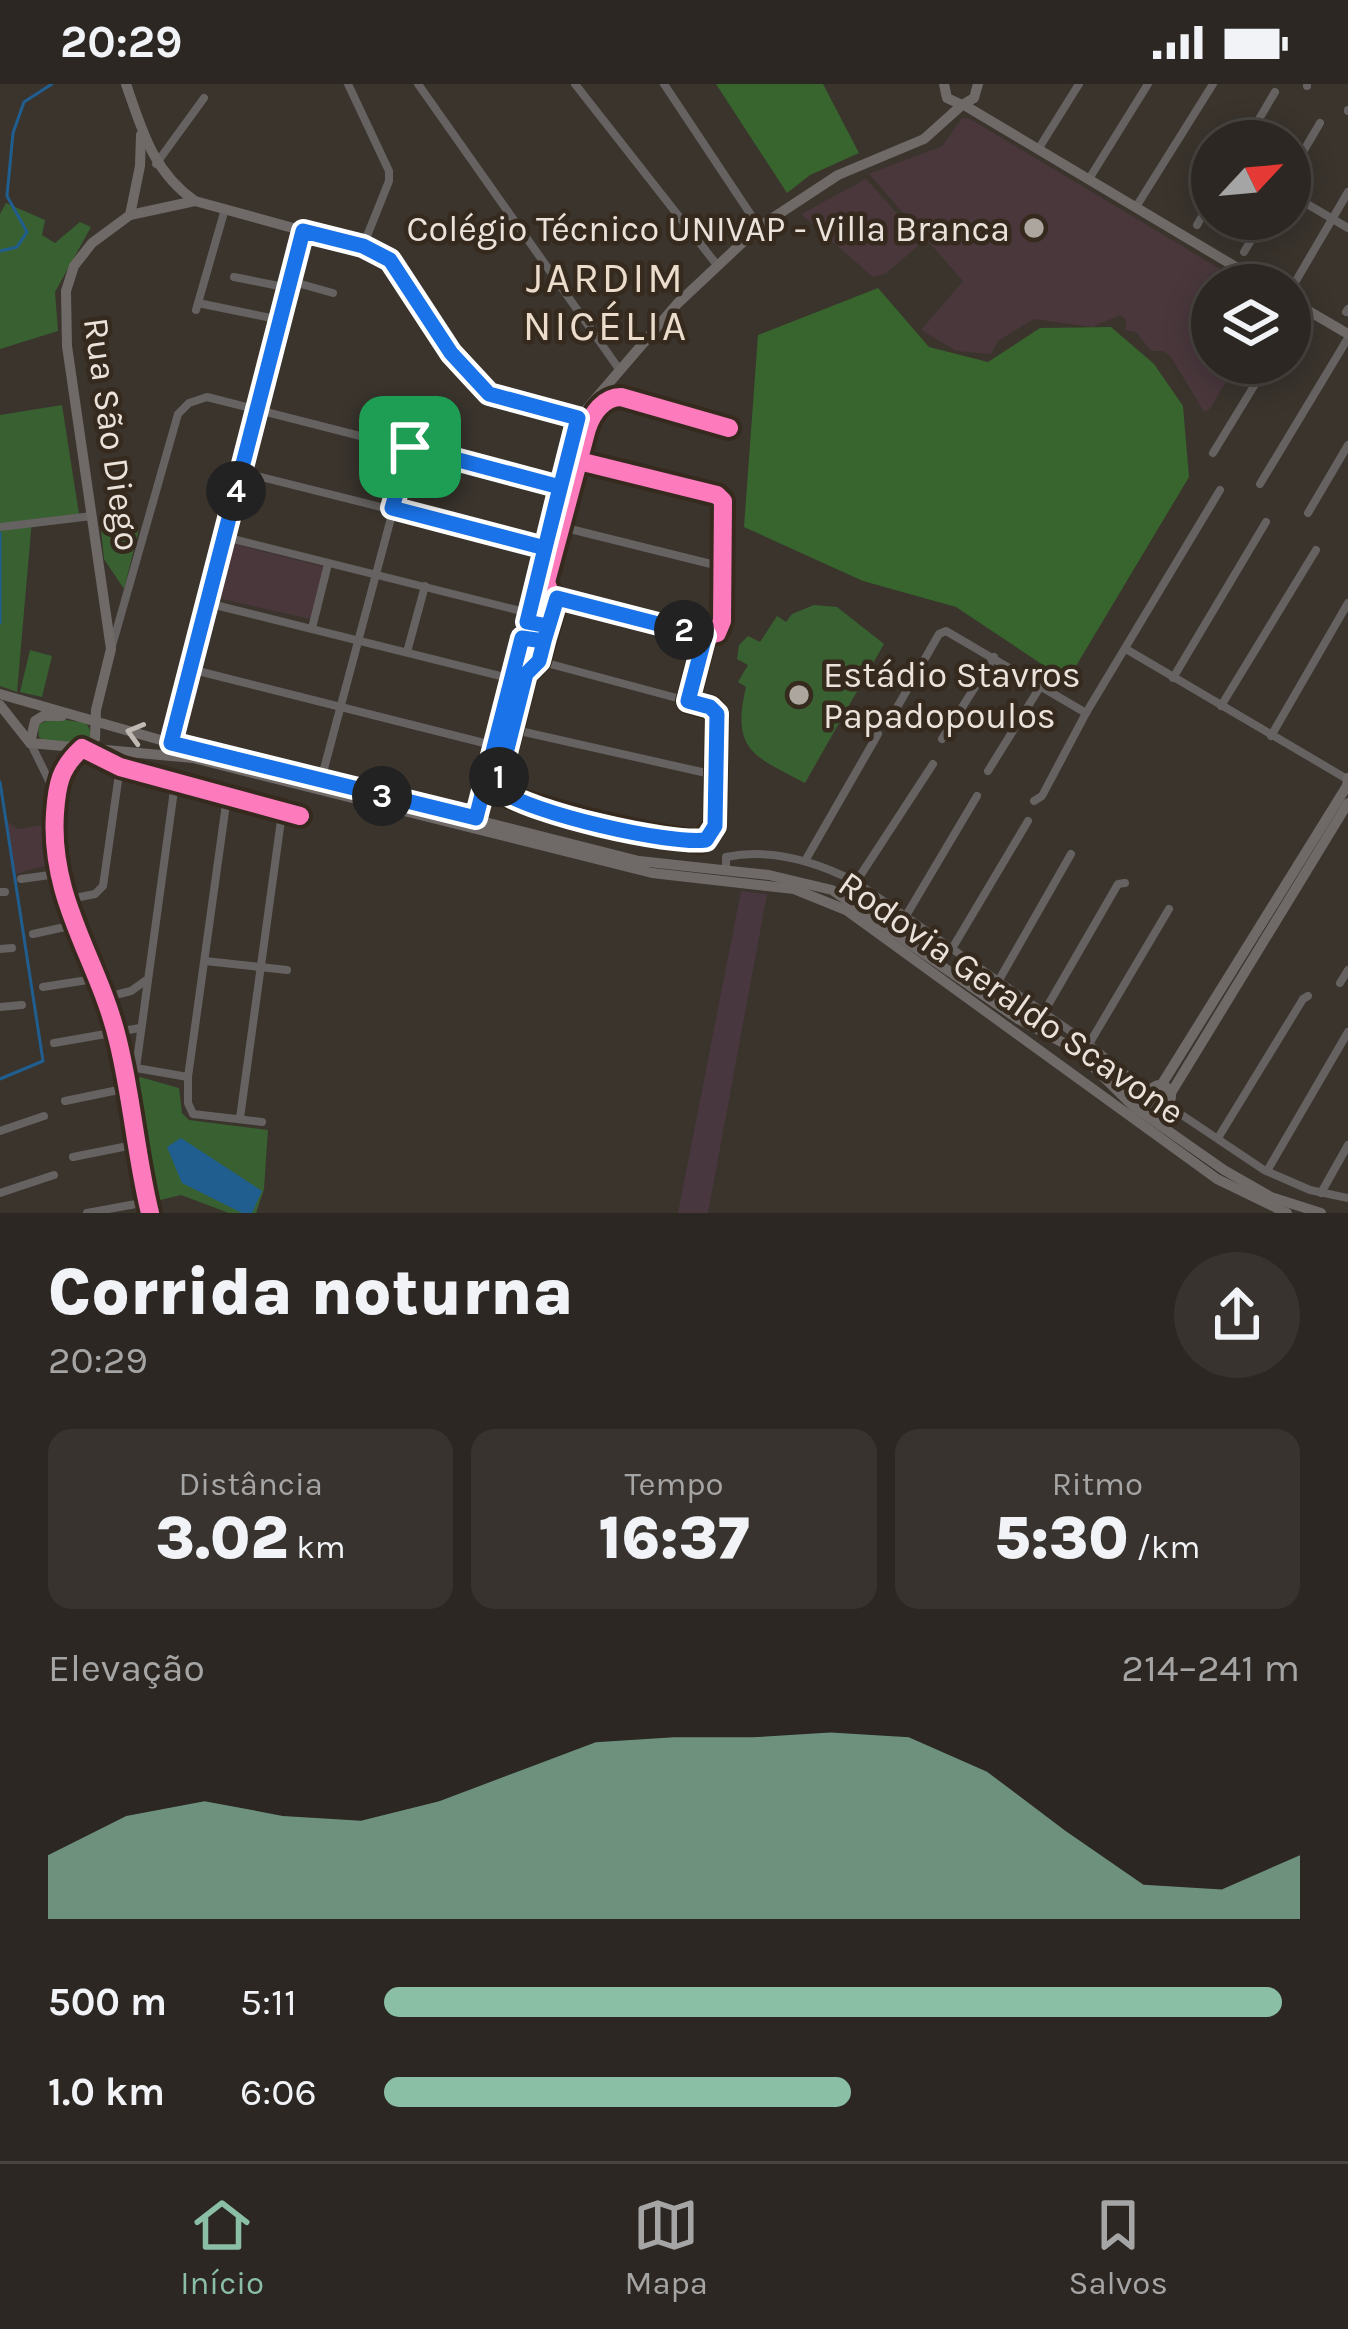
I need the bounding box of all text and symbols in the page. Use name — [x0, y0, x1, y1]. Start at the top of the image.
text: 20:29 — [60, 16, 183, 68]
north arrow — [1191, 120, 1311, 240]
map controls — [1191, 120, 1311, 384]
place label: Colégio Técnico UNIVAP - Villa Branca — [406, 208, 1010, 250]
marker: Colégio Técnico UNIVAP - Villa Branca — [1021, 215, 1047, 241]
district label: JARDIM NICÉLIA — [523, 253, 689, 351]
button: layers — [1191, 264, 1311, 384]
street label: Rua São Diego — [75, 315, 149, 553]
pin — [359, 396, 461, 498]
icon: arrive — [377, 414, 443, 480]
pin: 4 — [206, 461, 266, 521]
text: 4 — [226, 472, 246, 510]
pin: 2 — [654, 600, 714, 660]
text: 2 — [674, 611, 694, 649]
place label: Estádio Stavros Papadopoulos — [823, 654, 1081, 737]
marker: Estádio Stavros Papadopoulos — [786, 682, 812, 708]
one-way arrow — [125, 722, 146, 747]
pin: 1 — [469, 747, 529, 807]
text: 1 — [493, 758, 505, 796]
pin: 3 — [352, 766, 412, 826]
text: 3 — [372, 777, 392, 815]
street label: Rodovia Geraldo Scavone — [831, 862, 1192, 1133]
button: share — [1174, 1252, 1300, 1378]
text: Corrida noturna — [48, 1253, 573, 1331]
text: 20:29 — [48, 1337, 148, 1383]
text: Distância — [178, 1465, 323, 1503]
text: Tempo — [624, 1465, 724, 1503]
text: Ritmo — [1052, 1465, 1143, 1503]
text: 3.02 — [156, 1503, 288, 1573]
text: 16:37 — [598, 1503, 750, 1573]
text: 5:30 — [994, 1503, 1129, 1573]
text: km — [288, 1528, 346, 1566]
text: /km — [1129, 1528, 1200, 1566]
text: Elevação — [48, 1645, 205, 1691]
text: 214–241 m — [1121, 1645, 1300, 1691]
text: 500 m — [48, 1979, 167, 2025]
text: 5:11 — [240, 1979, 297, 2025]
text: 1.0 km — [48, 2069, 165, 2115]
text: 6:06 — [240, 2069, 317, 2115]
tab: Início — [180, 2192, 264, 2302]
tab: Mapa — [624, 2192, 708, 2302]
tab: Salvos — [1068, 2192, 1168, 2302]

